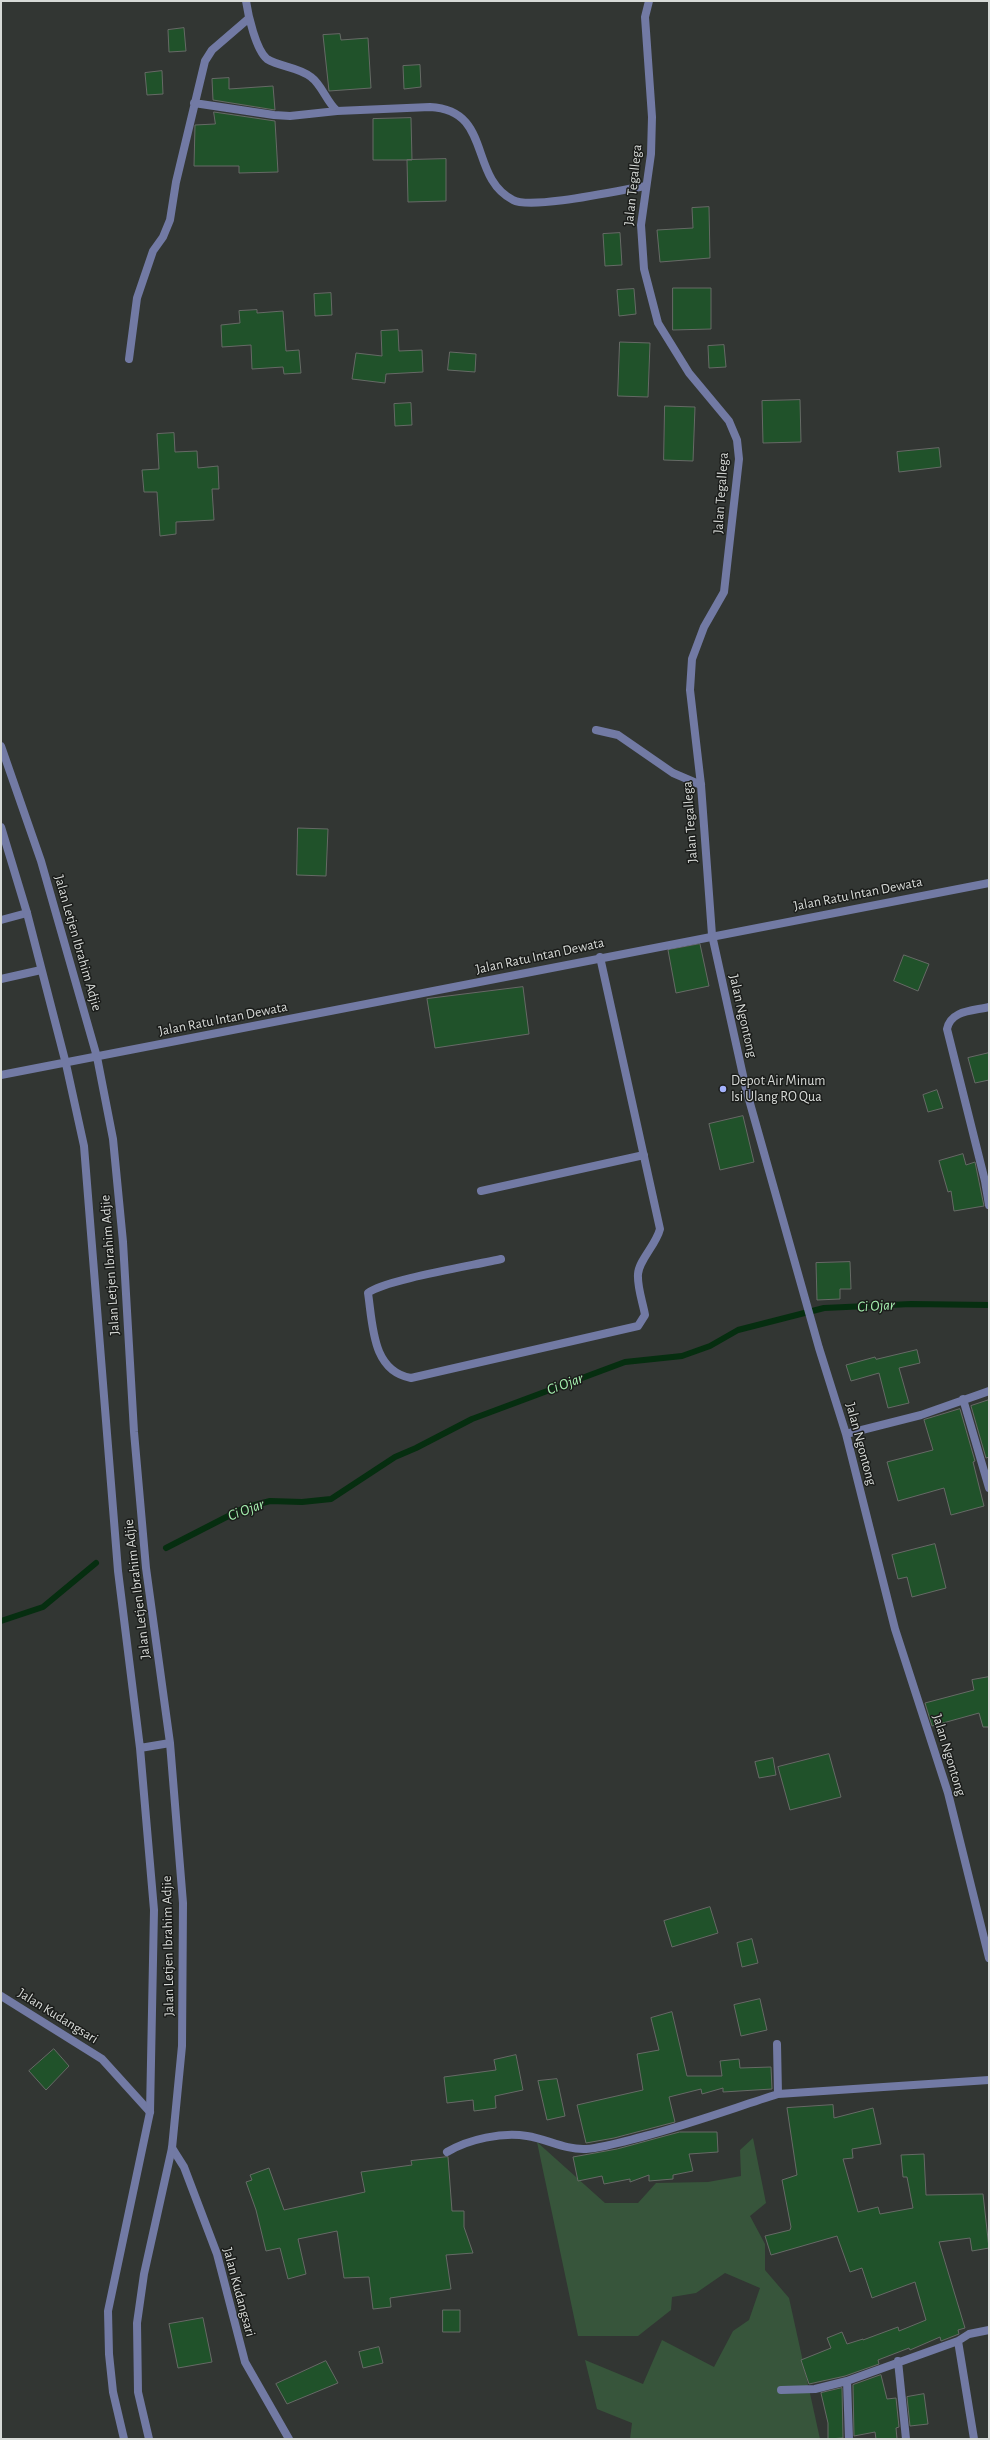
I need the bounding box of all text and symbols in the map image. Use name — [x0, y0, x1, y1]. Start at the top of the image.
street label: Jalan Tegallega — [620, 144, 646, 226]
street label: Jalan Tegallega — [710, 452, 732, 534]
street label: Jalan Tegallega — [679, 781, 701, 863]
street label: Jalan Letjen Ibrahim Adjie — [51, 873, 105, 1013]
street label: Jalan Ratu Intan Dewata — [792, 873, 924, 915]
street label: Jalan Ratu Intan Dewata — [474, 934, 606, 978]
street label: Jalan Ngontong — [725, 973, 761, 1059]
street label: Jalan Ratu Intan Dewata — [157, 998, 289, 1040]
place label: Depot Air Minum Isi Ulang RO Qua — [731, 1073, 825, 1106]
marker: Depot Air Minum Isi Ulang RO Qua — [718, 1084, 728, 1094]
street label: Jalan Letjen Ibrahim Adjie — [97, 1194, 123, 1336]
water label: Ci Ojar — [857, 1296, 895, 1316]
water label: Ci Ojar — [544, 1369, 586, 1399]
street label: Jalan Ngontong — [842, 1401, 880, 1487]
water label: Ci Ojar — [225, 1495, 267, 1525]
street label: Jalan Letjen Ibrahim Adjie — [120, 1518, 154, 1660]
street label: Jalan Ngontong — [929, 1712, 969, 1798]
street label: Jalan Letjen Ibrahim Adjie — [158, 1876, 178, 2016]
street label: Jalan Kudangsari — [15, 1985, 101, 2047]
street label: Jalan Kudangsari — [219, 2246, 259, 2338]

